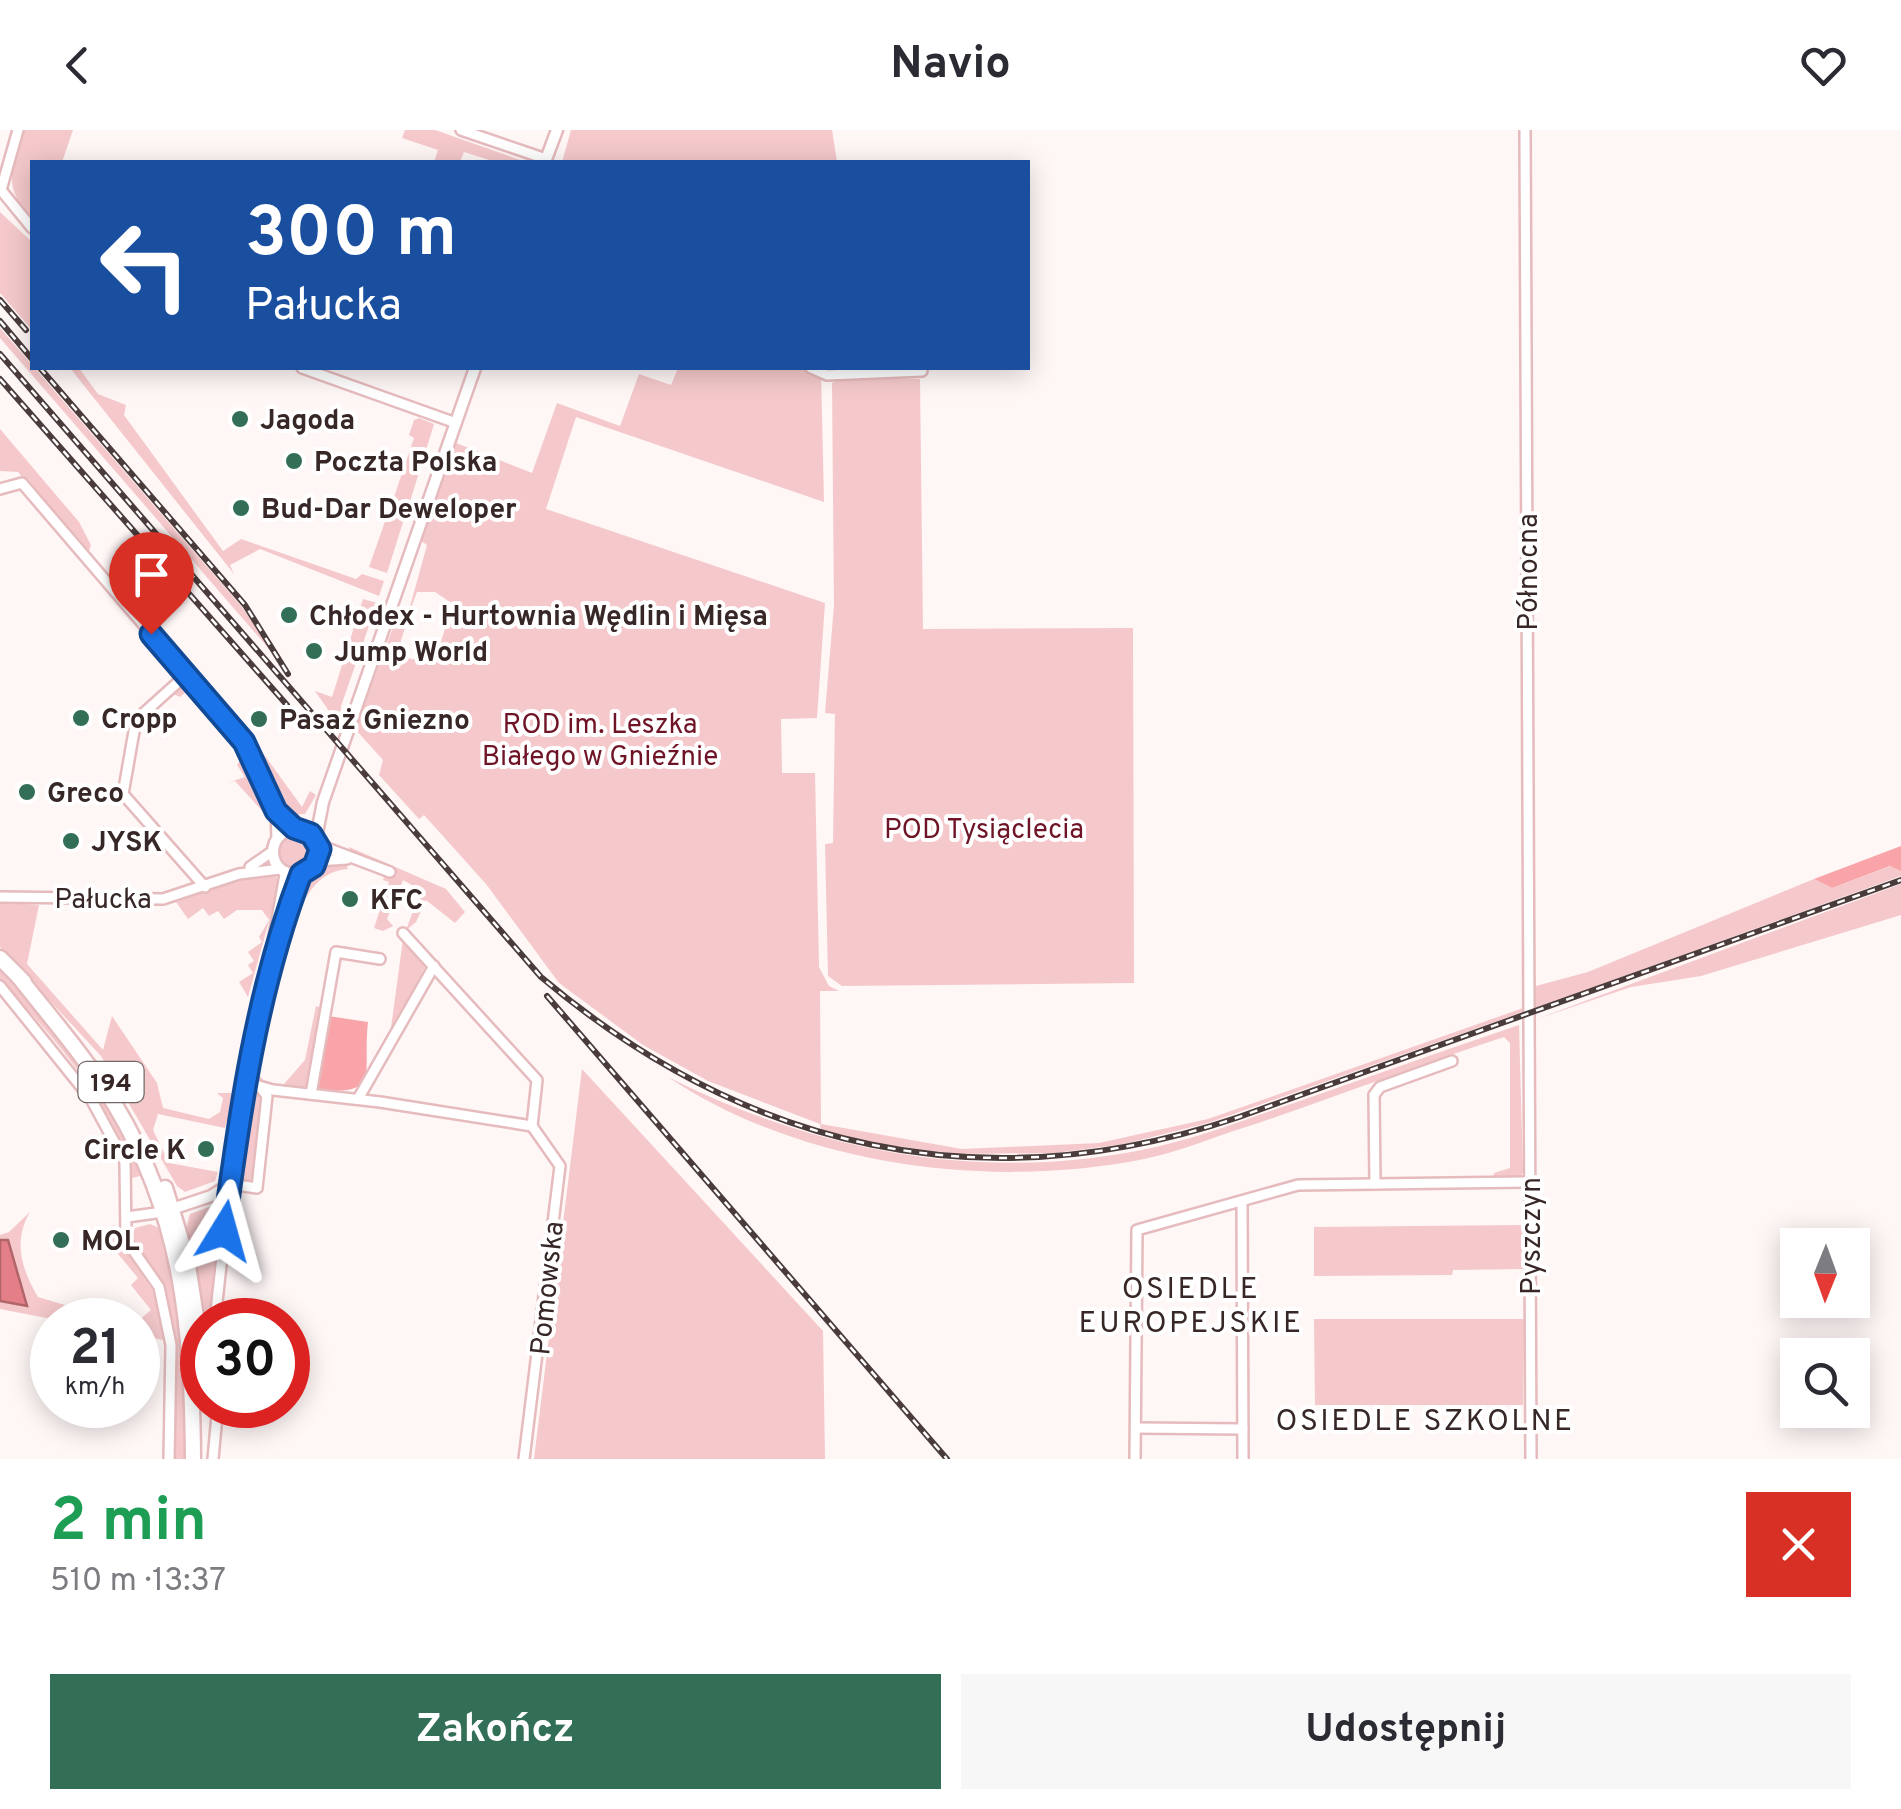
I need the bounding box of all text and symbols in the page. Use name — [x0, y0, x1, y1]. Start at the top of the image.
text: Navio — [890, 37, 1011, 94]
icon: back — [50, 38, 105, 93]
icon: heart — [1796, 38, 1851, 93]
text: 300 m — [245, 192, 457, 281]
icon: left — [80, 200, 210, 330]
text: Pałucka — [245, 279, 402, 336]
place label: Jagoda — [260, 404, 355, 440]
marker: Jagoda — [229, 408, 251, 430]
place label: Poczta Polska — [314, 446, 497, 482]
marker: Poczta Polska — [283, 450, 305, 472]
place label: Bud-Dar Deweloper — [261, 493, 517, 529]
marker: Bud-Dar Deweloper — [230, 497, 252, 519]
street label: Północna — [1512, 513, 1548, 631]
pin — [109, 532, 194, 635]
icon: arrive — [124, 547, 179, 602]
place label: Chłodex - Hurtownia Wędlin i Mięsa — [309, 600, 768, 636]
marker: Chłodex - Hurtownia Wędlin i Mięsa — [278, 604, 300, 626]
place label: Jump World — [334, 636, 488, 672]
marker: Jump World — [303, 640, 325, 662]
place label: Cropp — [101, 703, 178, 739]
place label: Pasaż Gniezno — [279, 704, 470, 740]
marker: Cropp — [70, 707, 92, 729]
marker: Pasaż Gniezno — [248, 708, 270, 730]
park label: ROD im. Leszka Białego w Gnieźnie — [482, 708, 718, 776]
place label: Greco — [47, 777, 124, 813]
marker: Greco — [16, 781, 38, 803]
park label: POD Tysiąclecia — [884, 813, 1084, 849]
place label: JYSK — [91, 826, 162, 862]
marker: JYSK — [60, 830, 82, 852]
street label: Pałucka — [54, 883, 152, 919]
place label: KFC — [370, 884, 423, 920]
marker: KFC — [339, 888, 361, 910]
road number: 194 — [78, 1062, 144, 1102]
place label: Circle K — [84, 1134, 186, 1170]
marker: Circle K — [195, 1138, 217, 1160]
street label: Pyszczyn — [1515, 1177, 1551, 1295]
position arrow — [172, 1179, 276, 1283]
street label: Pomowska — [524, 1219, 574, 1357]
place label: MOL — [81, 1225, 140, 1261]
north arrow — [1780, 1228, 1870, 1318]
map controls — [1780, 1228, 1870, 1428]
marker: MOL — [50, 1229, 72, 1251]
district label: OSIEDLE EUROPEJSKIE — [1079, 1272, 1303, 1343]
speed limit sign: 30 — [180, 1298, 310, 1428]
text: 21 — [70, 1319, 120, 1382]
button: search — [1780, 1338, 1870, 1428]
text: km/h — [65, 1372, 125, 1404]
district label: OSIEDLE SZKOLNE — [1275, 1404, 1575, 1441]
text: 2 min — [50, 1486, 207, 1562]
button: close — [1746, 1492, 1851, 1597]
text: 510 m · 13:37 — [50, 1562, 226, 1602]
button: Zakończ — [50, 1674, 941, 1789]
button: Udostępnij — [961, 1674, 1851, 1789]

